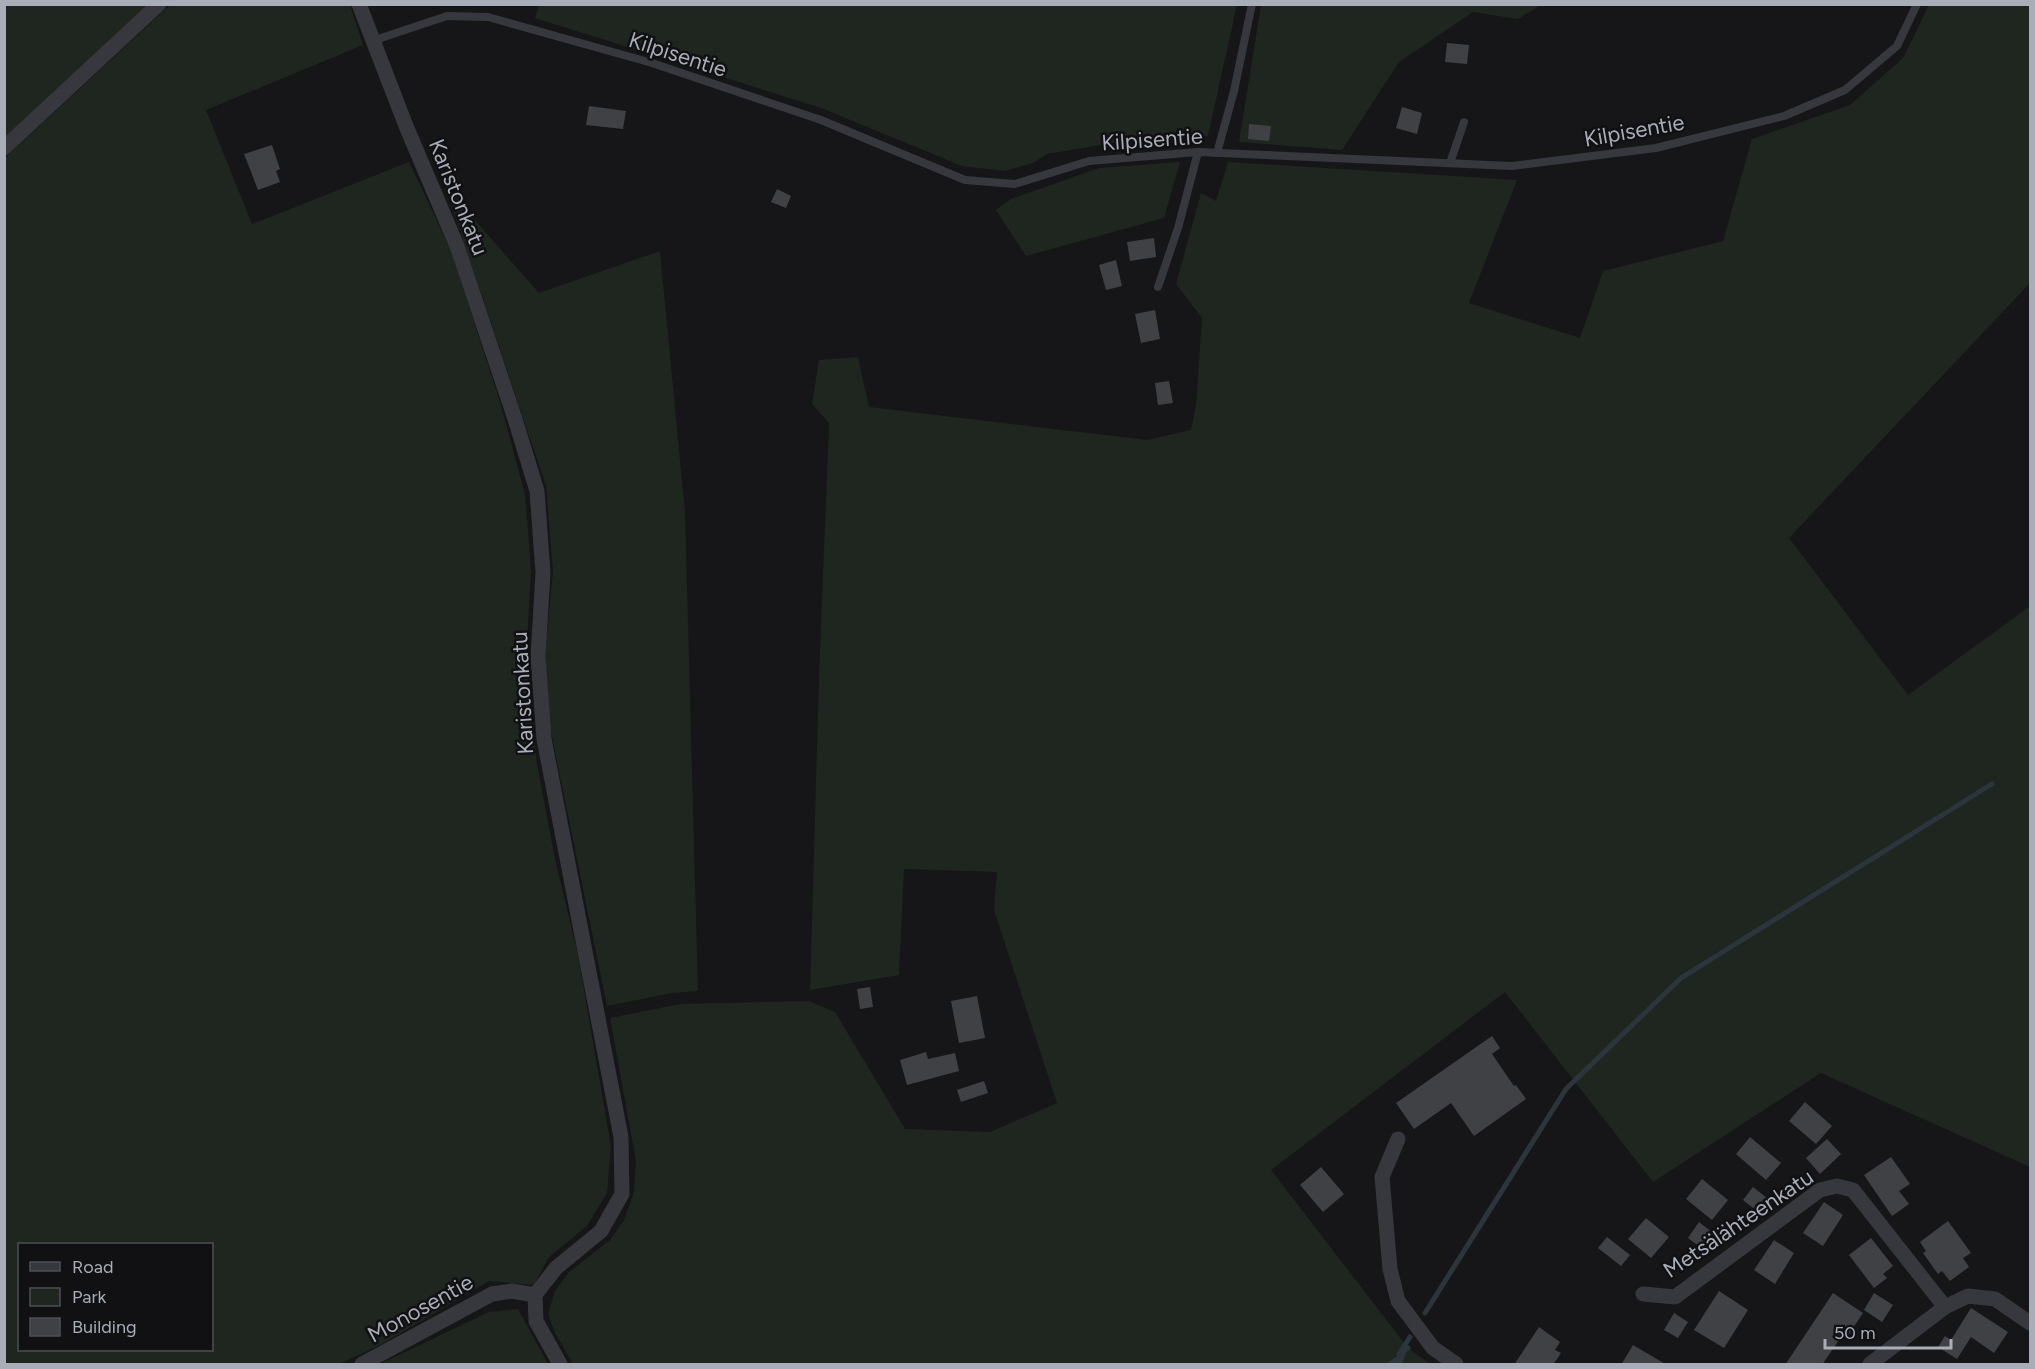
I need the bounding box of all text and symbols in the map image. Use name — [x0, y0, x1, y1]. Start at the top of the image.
street label: Kilpisentie — [625, 26, 730, 83]
street label: Kilpisentie — [1582, 108, 1686, 153]
street label: Kilpisentie — [1100, 122, 1204, 157]
street label: Karistonkatu — [423, 135, 494, 259]
street label: Karistonkatu — [506, 631, 539, 755]
street label: Metsälähteenkatu — [1658, 1163, 1819, 1284]
legend — [18, 1243, 213, 1351]
text: Road — [72, 1256, 113, 1278]
street label: Monosentie — [363, 1268, 478, 1348]
text: Park — [72, 1286, 107, 1308]
scale bar — [1825, 1312, 1951, 1350]
text: Building — [72, 1316, 137, 1338]
text: 50 m — [1834, 1322, 1876, 1344]

